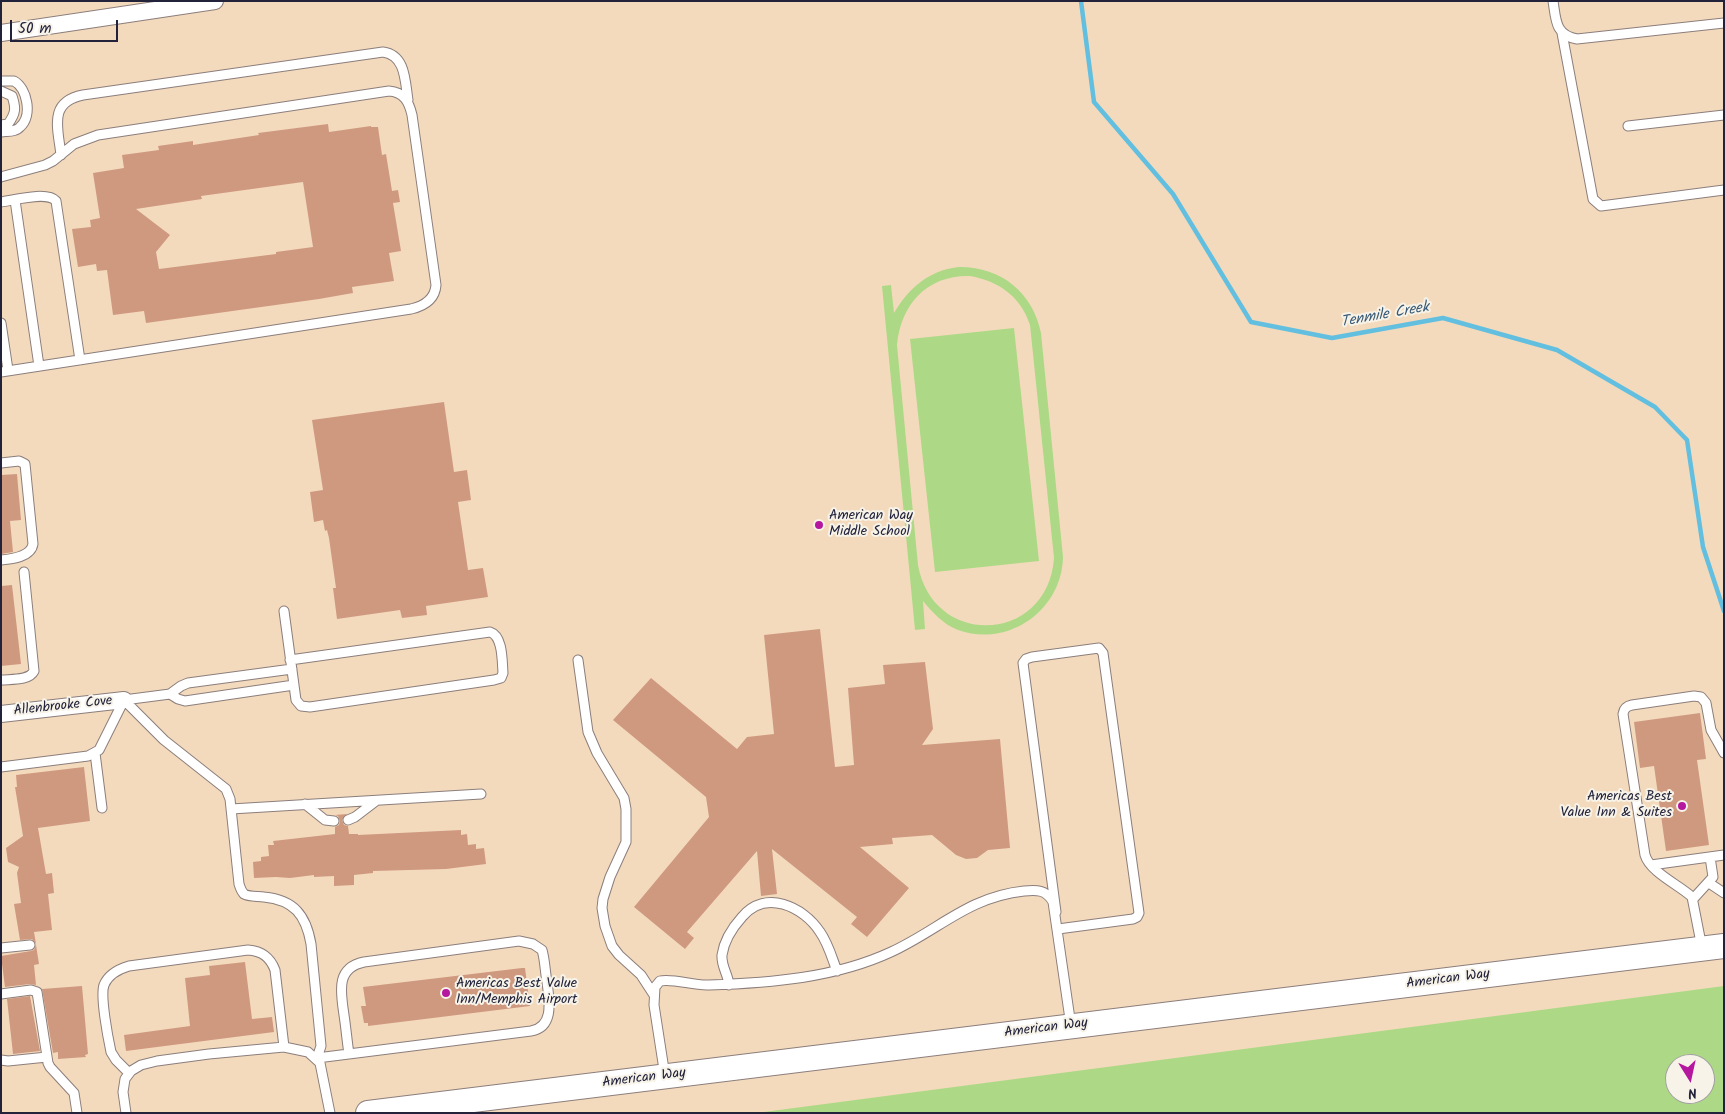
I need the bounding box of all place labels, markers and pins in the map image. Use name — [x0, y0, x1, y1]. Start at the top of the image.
place label: American Way Middle School — [829, 509, 913, 542]
marker: American Way Middle School — [813, 519, 825, 531]
place label: Americas Best Value Inn & Suites — [1560, 790, 1672, 822]
marker: Americas Best Value Inn & Suites — [1676, 800, 1688, 812]
place label: Americas Best Value Inn/Memphis Airport — [456, 977, 577, 1010]
marker: Americas Best Value Inn/Memphis Airport — [440, 987, 452, 999]

